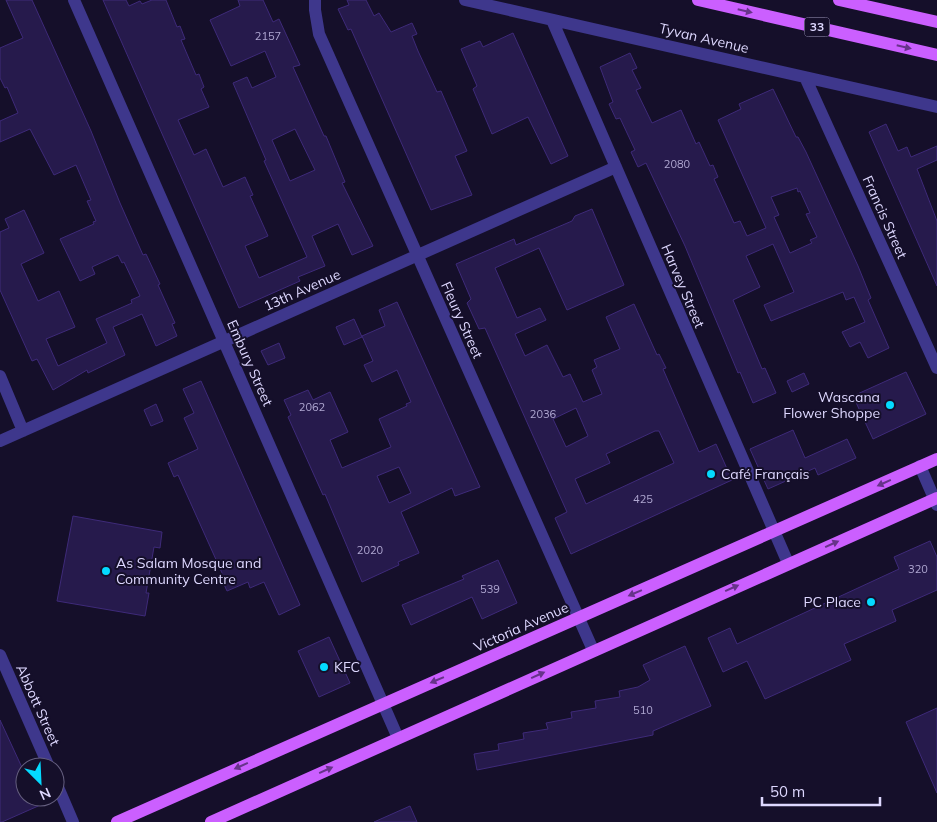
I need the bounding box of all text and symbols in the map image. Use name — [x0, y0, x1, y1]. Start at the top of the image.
one-way arrow — [738, 7, 753, 15]
road number: 33 — [804, 18, 830, 36]
street label: Tyvan Avenue — [657, 19, 751, 57]
house number: 2157 — [255, 29, 281, 43]
one-way arrow — [896, 43, 911, 51]
house number: 2080 — [664, 157, 691, 171]
street label: Francis Street — [859, 173, 911, 261]
street label: Harvey Street — [657, 241, 709, 331]
street label: 13th Avenue — [261, 265, 343, 315]
street label: Fleury Street — [437, 279, 487, 361]
street label: Embury Street — [223, 317, 277, 409]
place label: Wascana Flower Shoppe — [783, 388, 880, 422]
marker: Wascana Flower Shoppe — [884, 399, 896, 411]
house number: 2062 — [299, 400, 326, 414]
house number: 2036 — [530, 407, 557, 421]
place label: Café Français — [721, 465, 810, 483]
marker: Café Français — [705, 468, 717, 480]
one-way arrow — [877, 479, 891, 487]
house number: 425 — [633, 492, 653, 506]
one-way arrow — [825, 539, 839, 547]
house number: 2020 — [357, 543, 384, 557]
place label: As Salam Mosque and Community Centre — [116, 554, 261, 588]
house number: 320 — [908, 562, 928, 576]
marker: As Salam Mosque and Community Centre — [100, 565, 112, 577]
house number: 539 — [480, 582, 500, 596]
one-way arrow — [725, 584, 739, 592]
one-way arrow — [628, 589, 642, 597]
place label: PC Place — [804, 593, 861, 611]
marker: PC Place — [865, 596, 877, 608]
street label: Victoria Avenue — [471, 598, 571, 656]
place label: KFC — [334, 658, 360, 676]
marker: KFC — [318, 661, 330, 673]
street label: Abbott Street — [12, 662, 64, 748]
one-way arrow — [531, 671, 545, 679]
one-way arrow — [430, 676, 445, 684]
house number: 510 — [633, 703, 653, 717]
north arrow — [15, 757, 65, 807]
one-way arrow — [234, 763, 248, 771]
one-way arrow — [319, 766, 333, 774]
scale bar — [762, 774, 880, 806]
text: 50 m — [770, 782, 805, 801]
text: N — [37, 784, 54, 804]

